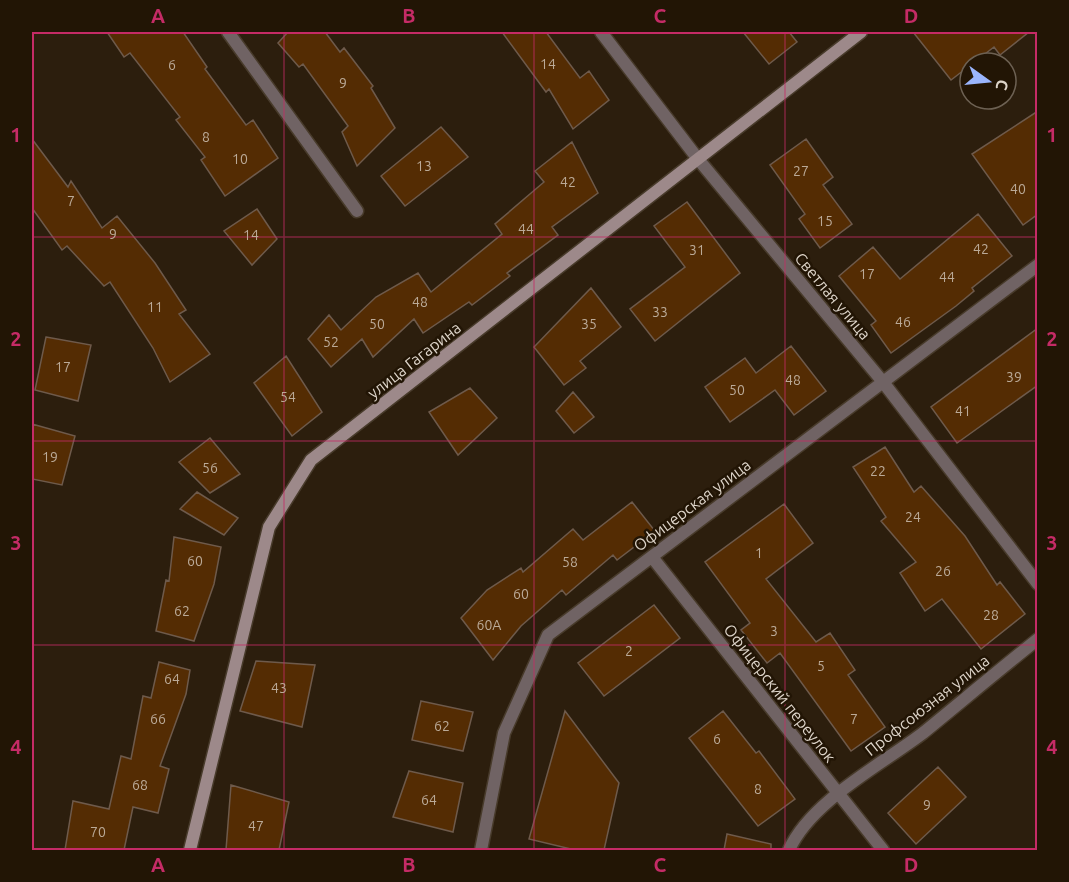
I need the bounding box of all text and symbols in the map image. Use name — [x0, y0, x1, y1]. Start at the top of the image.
text: A — [151, 4, 165, 27]
text: B — [402, 4, 416, 27]
text: C — [654, 4, 667, 27]
text: D — [904, 4, 918, 27]
north arrow — [958, 51, 1018, 111]
house number: 14 — [540, 56, 556, 72]
house number: 6 — [168, 57, 176, 73]
house number: 9 — [339, 75, 347, 91]
text: С — [992, 78, 1013, 92]
text: 1 — [10, 123, 22, 146]
text: 1 — [1046, 123, 1058, 146]
house number: 8 — [202, 129, 210, 145]
house number: 10 — [232, 151, 248, 167]
house number: 13 — [416, 158, 432, 174]
house number: 27 — [793, 163, 809, 179]
house number: 42 — [560, 174, 576, 190]
house number: 40 — [1010, 181, 1026, 197]
house number: 7 — [67, 193, 75, 209]
house number: 15 — [817, 213, 833, 229]
house number: 44 — [518, 221, 534, 237]
house number: 9 — [109, 226, 117, 242]
house number: 14 — [243, 227, 259, 243]
house number: 42 — [973, 241, 989, 257]
house number: 31 — [689, 242, 705, 258]
street label: Светлая улица — [791, 249, 875, 343]
house number: 17 — [859, 266, 875, 282]
house number: 44 — [939, 269, 955, 285]
house number: 48 — [412, 294, 428, 310]
house number: 11 — [147, 299, 163, 315]
house number: 33 — [652, 304, 668, 320]
house number: 46 — [895, 314, 911, 330]
house number: 50 — [369, 316, 385, 332]
house number: 35 — [581, 316, 597, 332]
street label: улица Гагарина — [364, 318, 464, 402]
text: 2 — [10, 327, 22, 350]
text: 2 — [1046, 327, 1058, 350]
house number: 52 — [323, 334, 339, 350]
house number: 17 — [55, 359, 71, 375]
house number: 39 — [1006, 369, 1022, 385]
house number: 48 — [785, 372, 801, 388]
house number: 50 — [729, 382, 745, 398]
house number: 54 — [280, 389, 296, 405]
house number: 41 — [955, 403, 971, 419]
house number: 19 — [42, 449, 58, 465]
street label: Офицерская улица — [630, 455, 754, 555]
house number: 56 — [202, 460, 218, 476]
house number: 22 — [870, 463, 886, 479]
house number: 24 — [905, 509, 921, 525]
text: 3 — [10, 531, 22, 554]
text: 3 — [1046, 531, 1058, 554]
house number: 1 — [755, 545, 763, 561]
house number: 60 — [187, 553, 203, 569]
house number: 58 — [562, 554, 578, 570]
house number: 26 — [935, 563, 951, 579]
house number: 60 — [513, 586, 529, 602]
house number: 62 — [174, 603, 190, 619]
house number: 28 — [983, 607, 999, 623]
house number: 60А — [477, 617, 501, 633]
street label: Офицерский переулок — [720, 620, 840, 766]
house number: 3 — [770, 623, 778, 639]
house number: 2 — [625, 643, 633, 659]
street label: Профсоюзная улица — [861, 651, 993, 759]
house number: 5 — [817, 658, 825, 674]
house number: 64 — [164, 671, 180, 687]
house number: 43 — [271, 680, 287, 696]
house number: 66 — [150, 711, 166, 727]
house number: 7 — [850, 711, 858, 727]
house number: 62 — [434, 718, 450, 734]
house number: 6 — [713, 731, 721, 747]
text: 4 — [10, 735, 22, 758]
text: 4 — [1046, 735, 1058, 758]
house number: 68 — [132, 777, 148, 793]
house number: 8 — [754, 781, 762, 797]
house number: 64 — [421, 792, 437, 808]
house number: 9 — [923, 797, 931, 813]
house number: 47 — [248, 818, 264, 834]
house number: 70 — [90, 824, 106, 840]
text: A — [151, 853, 165, 876]
text: B — [402, 853, 416, 876]
text: C — [654, 853, 667, 876]
text: D — [904, 853, 918, 876]

